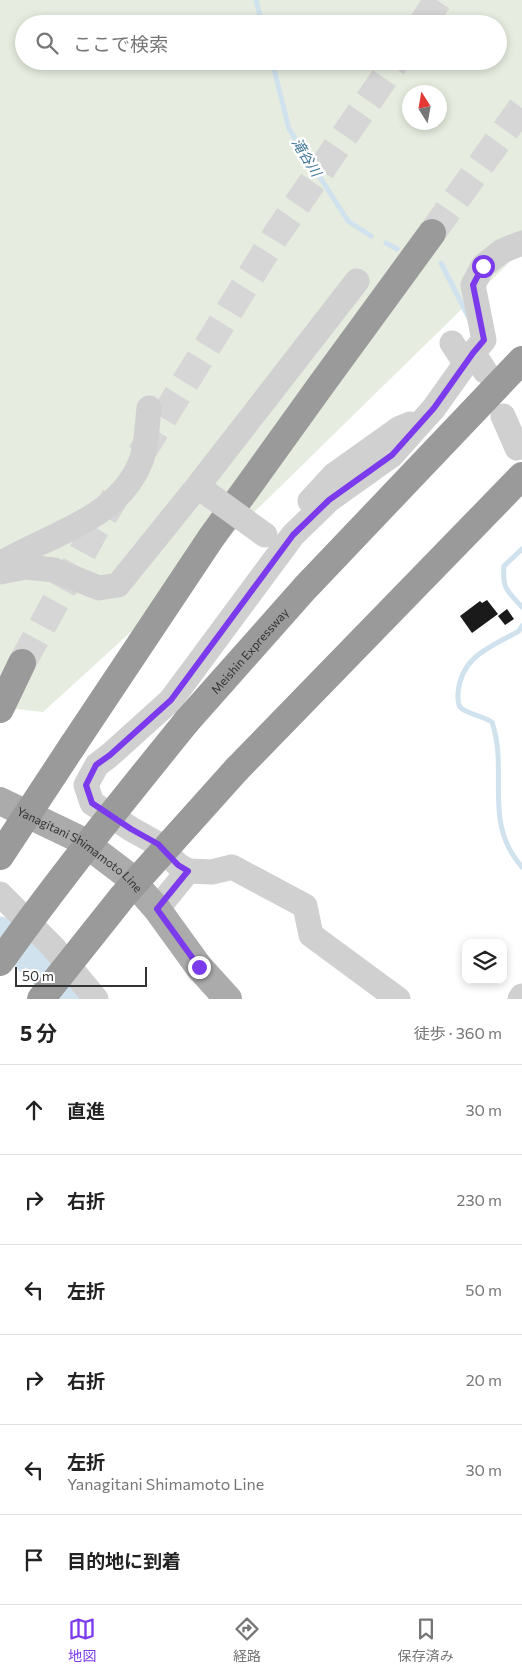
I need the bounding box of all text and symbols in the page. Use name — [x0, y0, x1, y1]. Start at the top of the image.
search box — [15, 15, 507, 70]
icon: search — [33, 29, 61, 57]
text: ここで検索 — [73, 32, 168, 55]
north arrow — [402, 85, 447, 130]
water label: 滝谷川 — [289, 135, 326, 181]
route start — [472, 255, 495, 278]
street label: Meishin Expressway — [208, 605, 291, 696]
street label: Yanagitani Shimamoto Line — [15, 803, 146, 895]
map controls — [462, 939, 507, 984]
button: layers — [462, 939, 507, 984]
route end — [188, 956, 211, 979]
scale bar — [15, 964, 148, 987]
text: 50 m — [22, 967, 54, 984]
text: 5 分 — [20, 1020, 57, 1045]
text: 徒歩 · 360 m — [414, 1023, 502, 1042]
icon: ahead — [20, 1096, 48, 1124]
text: 直進 — [67, 1099, 105, 1122]
text: 30 m — [465, 1100, 502, 1119]
icon: right — [20, 1186, 48, 1214]
text: 右折 — [67, 1189, 105, 1212]
text: 230 m — [457, 1190, 502, 1209]
icon: left — [20, 1276, 48, 1304]
text: 左折 — [67, 1279, 105, 1302]
text: 50 m — [465, 1280, 502, 1299]
icon: right — [20, 1366, 48, 1394]
text: 右折 — [67, 1369, 105, 1392]
text: 20 m — [466, 1370, 502, 1389]
text: 左折 — [67, 1450, 105, 1473]
icon: left — [20, 1456, 48, 1484]
text: 30 m — [465, 1460, 502, 1479]
text: Yanagitani Shimamoto Line — [67, 1474, 264, 1493]
icon: arrive — [20, 1546, 48, 1574]
text: 目的地に到着 — [67, 1549, 181, 1572]
tab: 地図 — [68, 1615, 96, 1665]
tab: 経路 — [233, 1615, 261, 1665]
tab: 保存済み — [398, 1615, 454, 1665]

